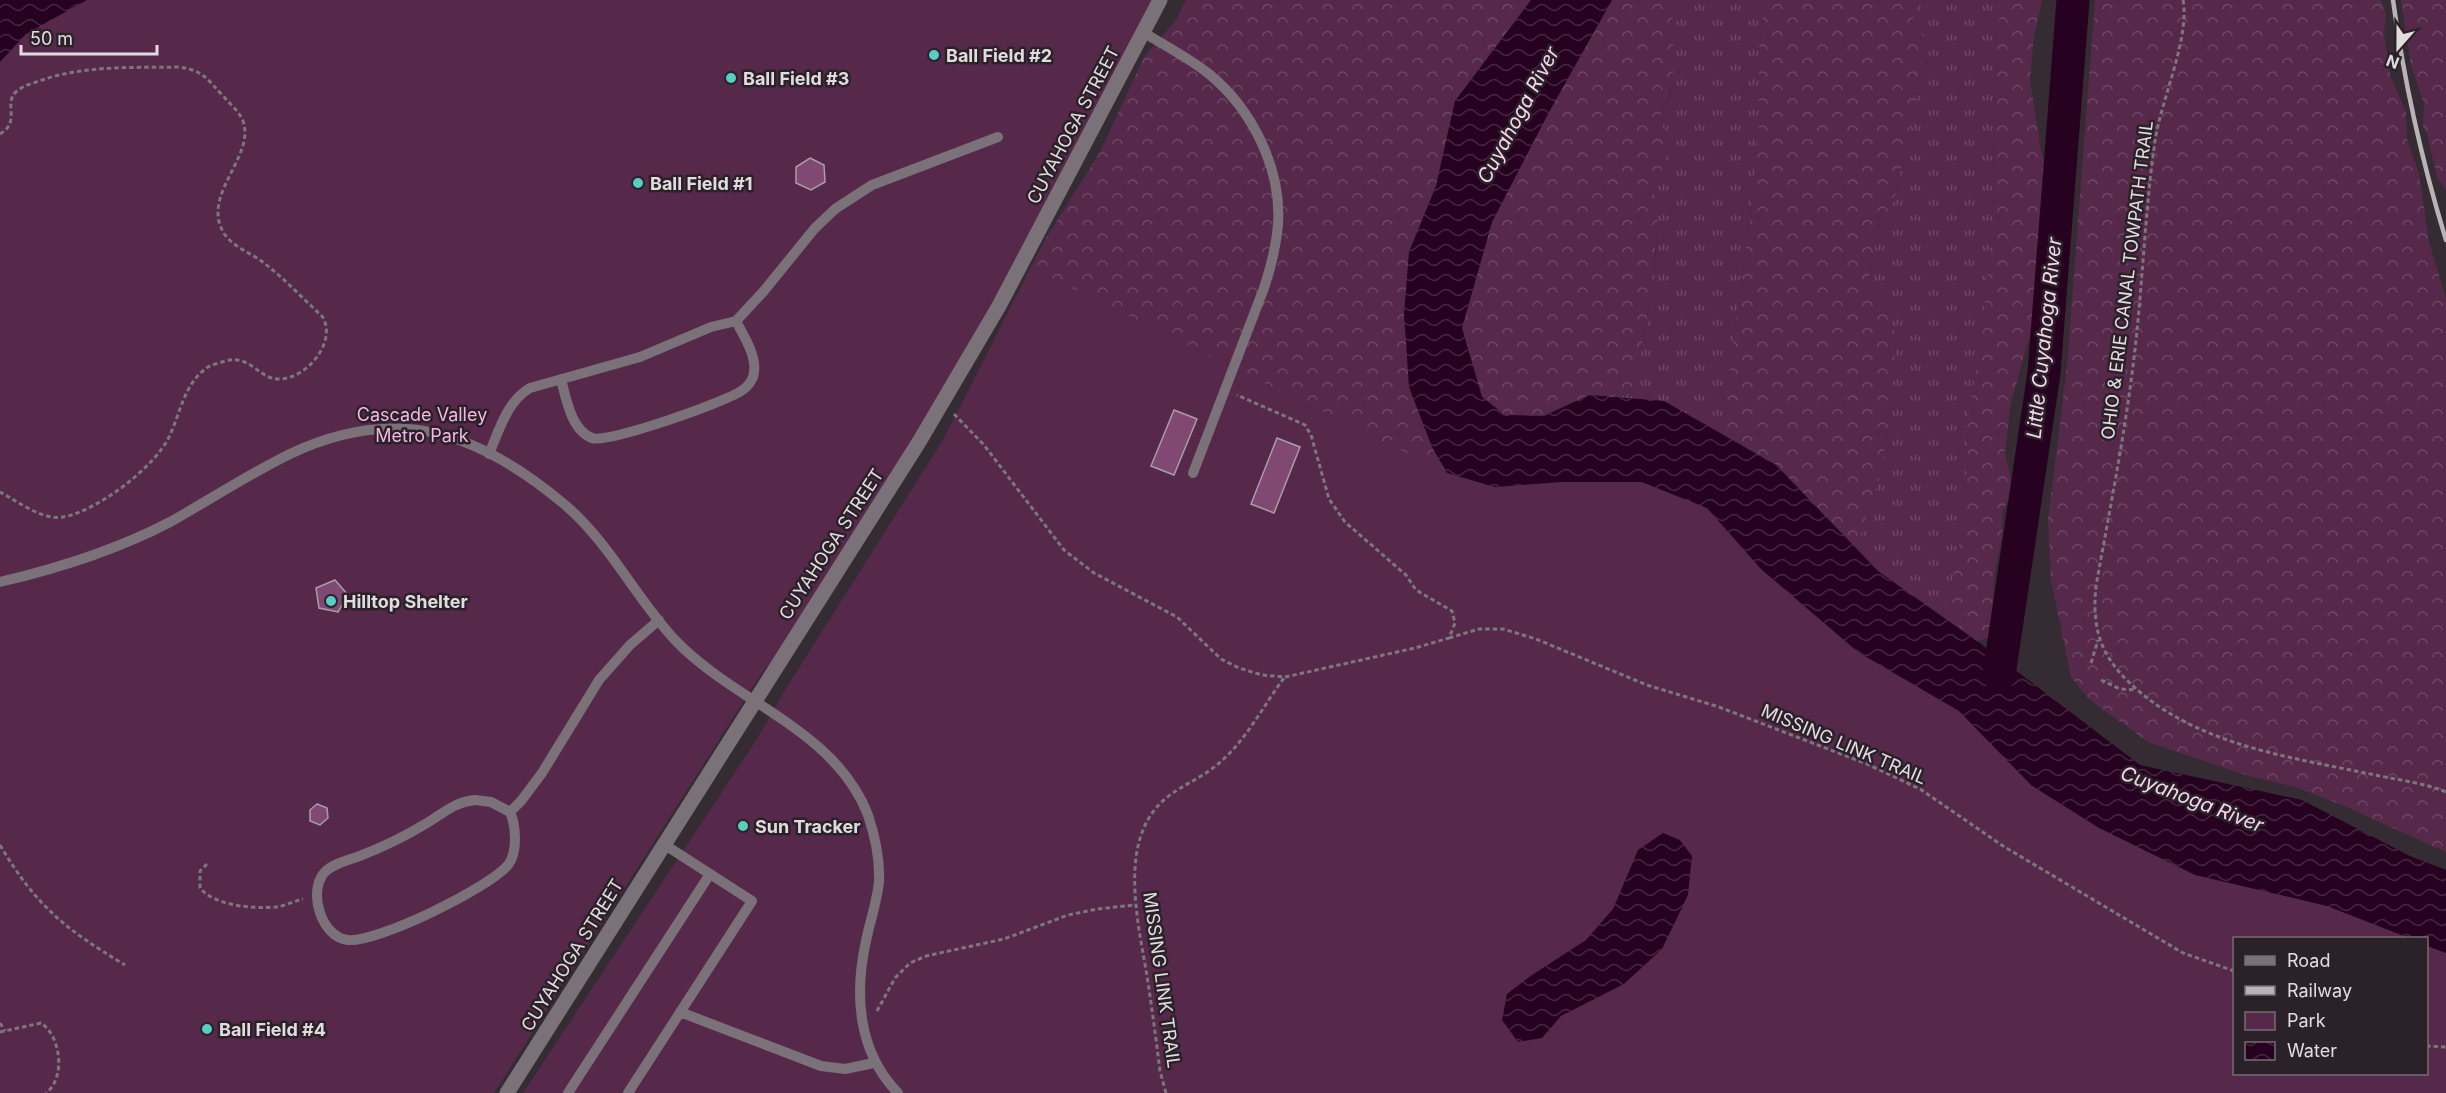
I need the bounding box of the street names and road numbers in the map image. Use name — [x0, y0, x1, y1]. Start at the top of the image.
street label: CUYAHOGA STREET — [1023, 43, 1123, 207]
street label: OHIO & ERIE CANAL TOWPATH TRAIL — [2097, 119, 2157, 441]
street label: CUYAHOGA STREET — [774, 465, 888, 623]
street label: MISSING LINK TRAIL — [1758, 700, 1930, 788]
street label: CUYAHOGA STREET — [517, 875, 627, 1035]
street label: MISSING LINK TRAIL — [1139, 891, 1185, 1069]

